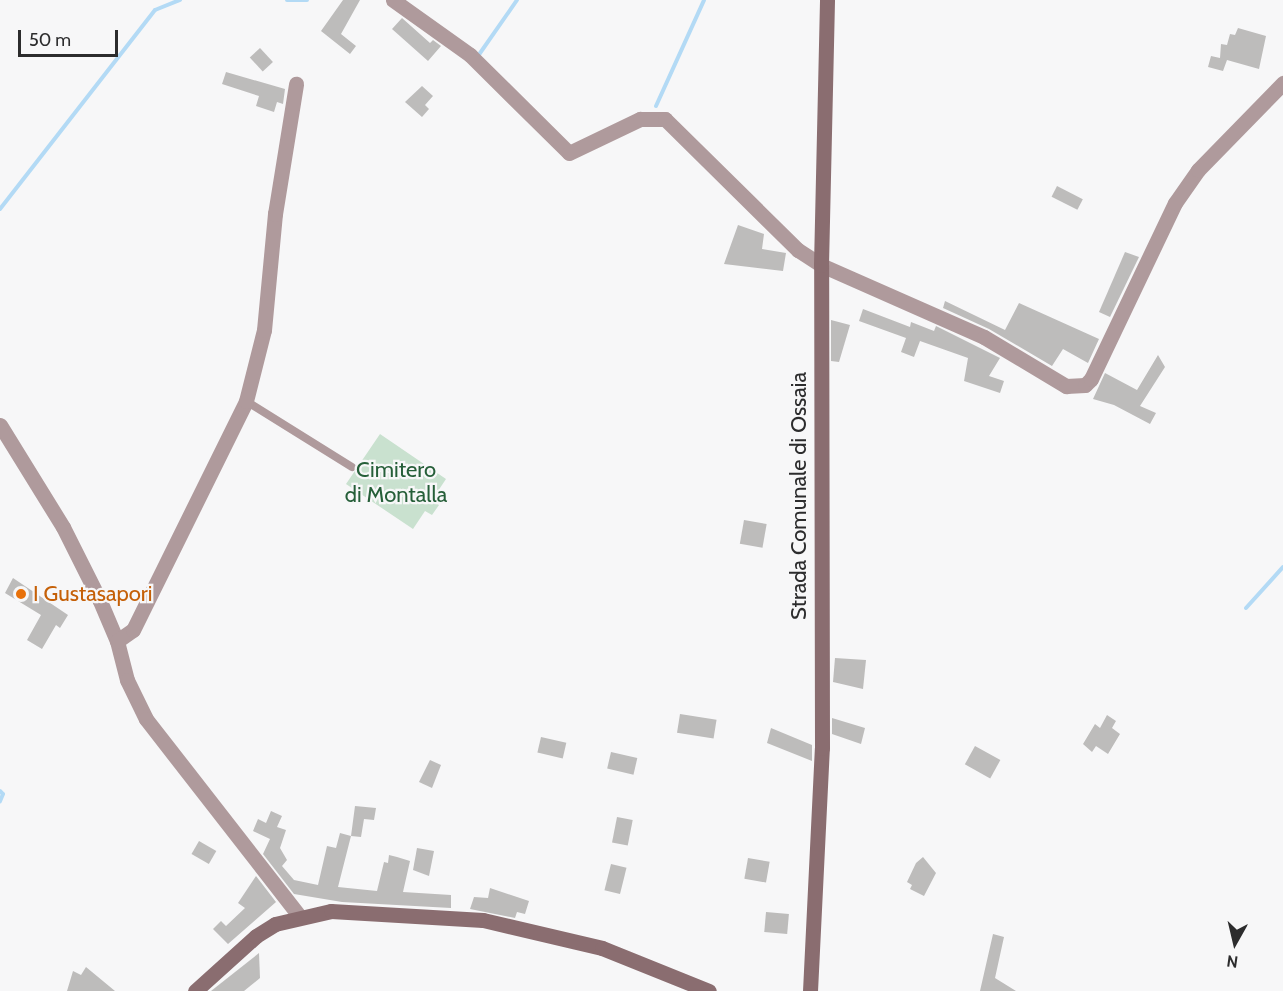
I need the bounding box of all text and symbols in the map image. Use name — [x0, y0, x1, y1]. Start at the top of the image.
scale bar — [21, 18, 122, 56]
text: 50 m — [29, 29, 71, 51]
street label: Strada Comunale di Ossaia — [786, 372, 812, 620]
park label: Cimitero di Montalla — [345, 456, 447, 508]
place label: I Gustasapori — [33, 581, 152, 607]
marker: I Gustasapori — [14, 587, 28, 601]
north arrow — [1205, 913, 1265, 973]
text: N — [1226, 951, 1239, 972]

